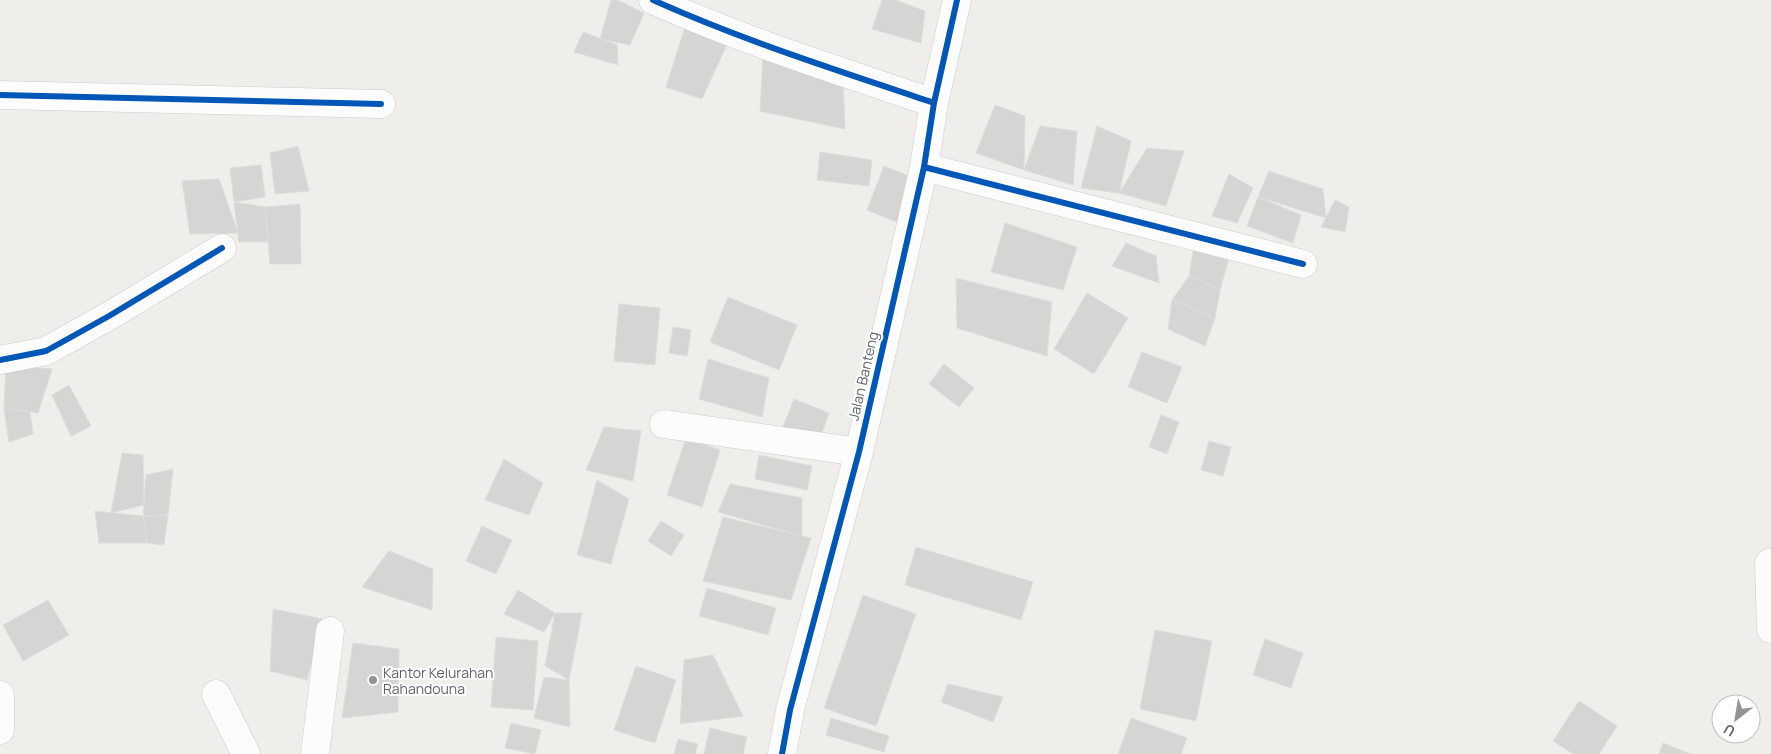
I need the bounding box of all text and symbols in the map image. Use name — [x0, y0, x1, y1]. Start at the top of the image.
street label: Jalan Banteng — [844, 330, 882, 422]
place label: Kantor Kelurahan Rahandouna — [383, 663, 493, 698]
marker: Kantor Kelurahan Rahandouna — [367, 674, 379, 686]
north arrow — [1711, 694, 1761, 744]
text: U — [1720, 720, 1738, 741]

